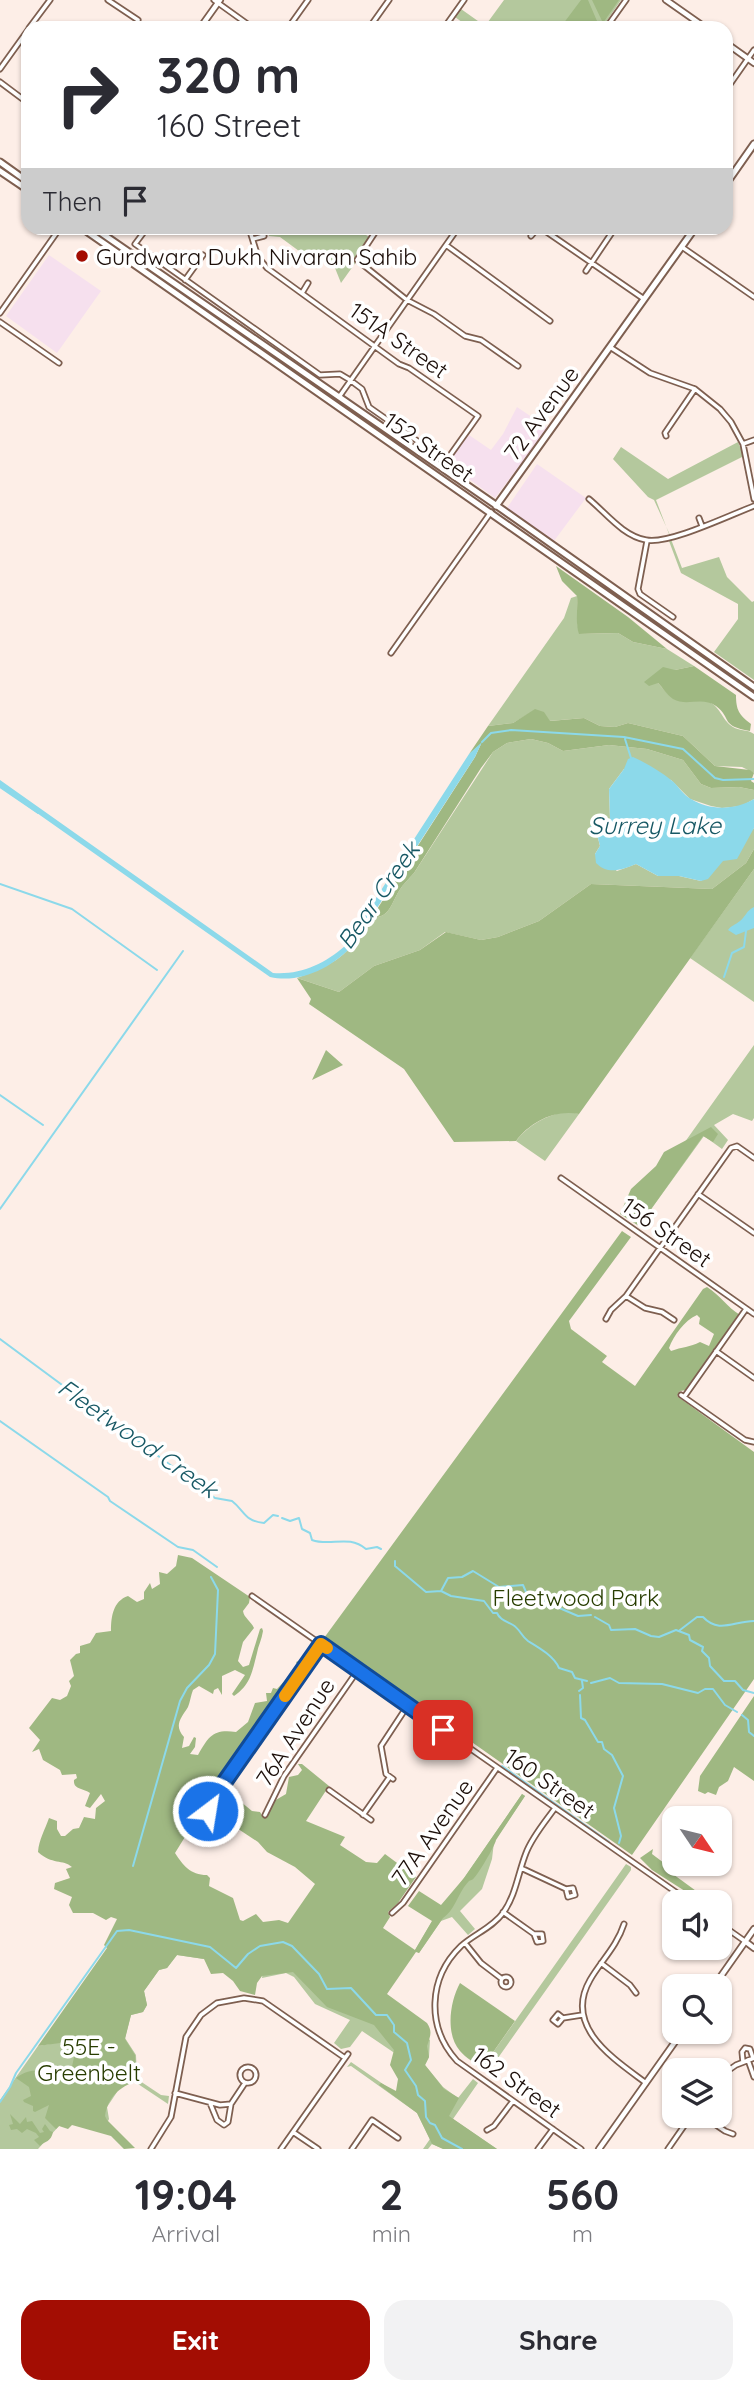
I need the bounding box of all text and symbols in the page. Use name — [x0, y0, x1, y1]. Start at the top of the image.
text: 320 m — [157, 44, 300, 105]
icon: right — [42, 49, 133, 140]
text: 160 Street — [157, 105, 301, 145]
icon: arrive — [116, 182, 154, 220]
text: Then — [42, 185, 102, 218]
place label: Gurdwara Dukh Nivaran Sahib — [96, 242, 417, 271]
marker: Gurdwara Dukh Nivaran Sahib — [74, 248, 90, 264]
street label: 151A Street — [344, 296, 454, 385]
street label: 72 Avenue — [497, 360, 585, 466]
street label: 152 Street — [379, 406, 480, 489]
water label: Surrey Lake — [589, 810, 722, 840]
water label: Bear Creek — [330, 834, 427, 954]
street label: 156 Street — [617, 1191, 717, 1273]
water label: Fleetwood Creek — [53, 1372, 225, 1505]
park label: Fleetwood Park — [493, 1583, 659, 1612]
street label: 76A Avenue — [249, 1672, 341, 1792]
pin — [413, 1700, 473, 1760]
icon: arrive — [424, 1711, 462, 1749]
street label: 160 Street — [499, 1741, 601, 1825]
street label: 77A Avenue — [385, 1773, 479, 1891]
position arrow — [171, 1774, 245, 1848]
north arrow — [662, 1806, 732, 1876]
map controls — [662, 1806, 732, 2128]
button: sound — [662, 1890, 732, 1960]
button: search — [662, 1974, 732, 2044]
park label: 55E - Greenbelt — [37, 2032, 141, 2087]
street label: 162 Street — [467, 2040, 567, 2124]
button: layers — [662, 2058, 732, 2128]
text: 19:04 — [135, 2168, 237, 2221]
text: 2 — [379, 2168, 403, 2221]
text: 560 — [546, 2168, 619, 2221]
text: Arrival — [151, 2219, 220, 2248]
text: min — [372, 2219, 411, 2248]
text: m — [572, 2219, 593, 2248]
button: Exit — [21, 2300, 370, 2380]
button: Share — [384, 2300, 733, 2380]

